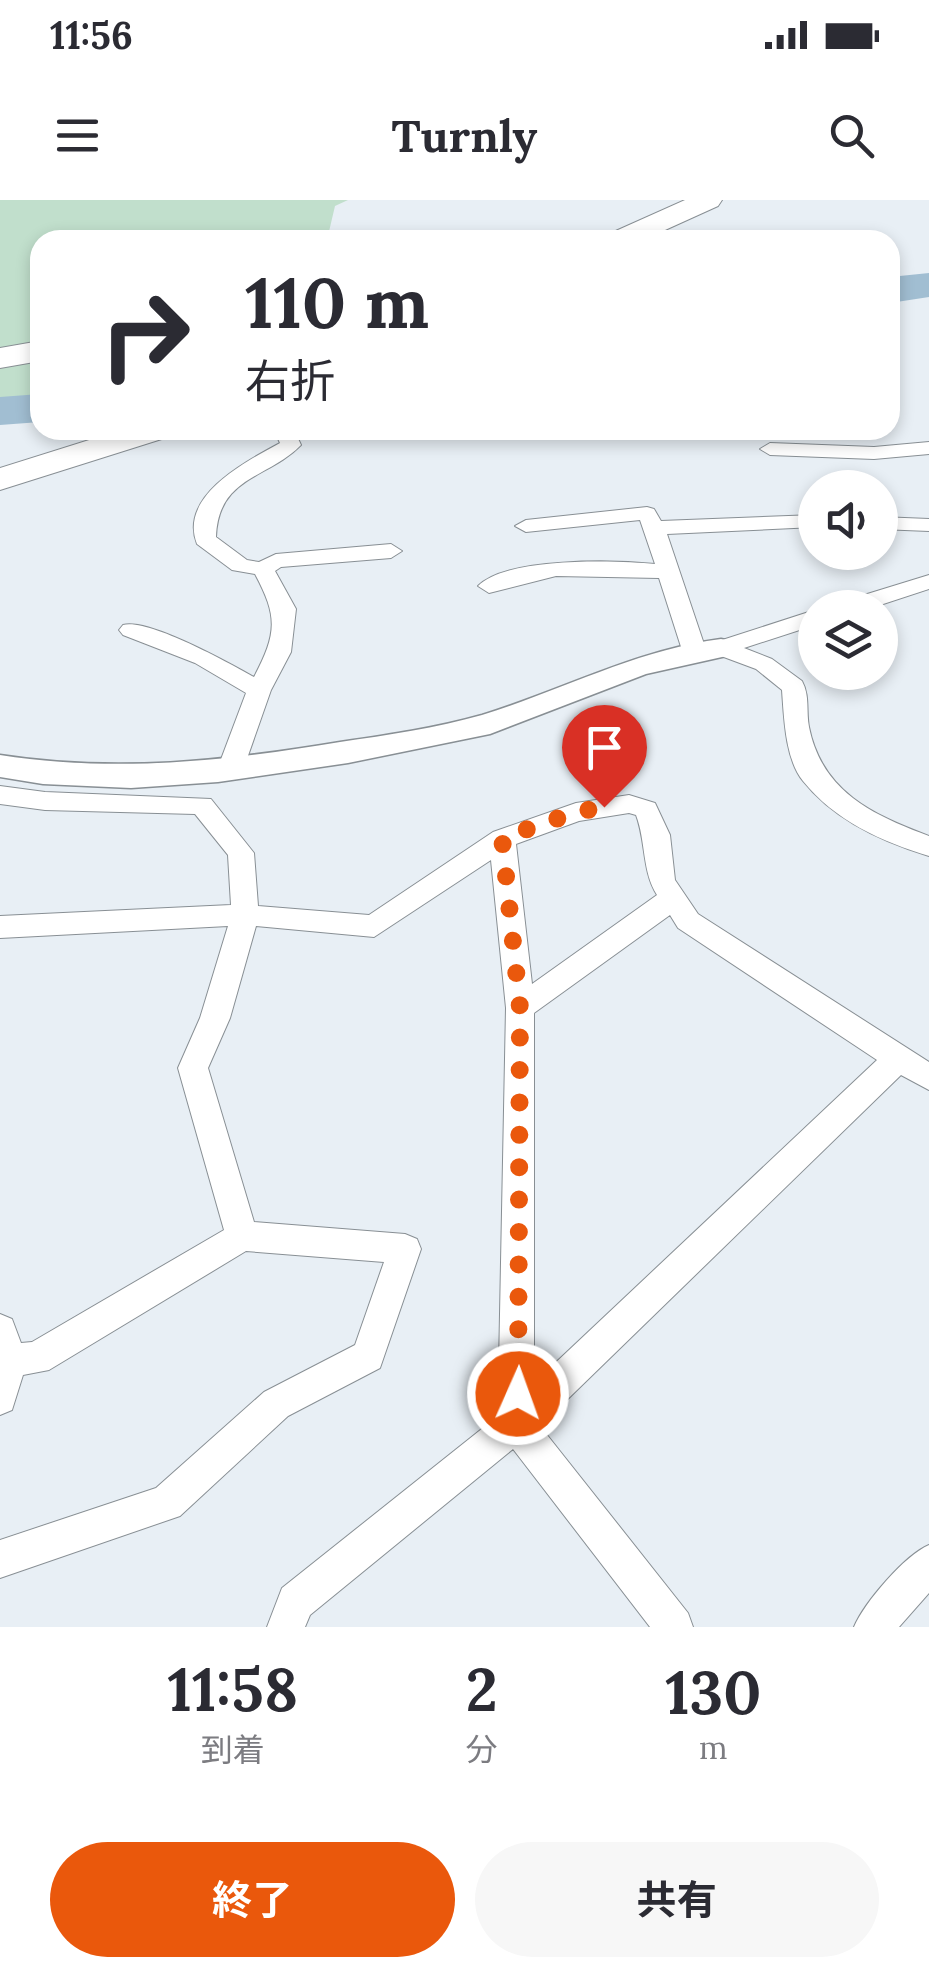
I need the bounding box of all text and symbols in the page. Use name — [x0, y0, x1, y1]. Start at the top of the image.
text: 11:56 — [50, 11, 133, 59]
text: Turnly — [392, 107, 537, 164]
icon: menu — [50, 108, 105, 163]
icon: search — [824, 108, 879, 163]
text: 110 m — [245, 258, 429, 347]
icon: right — [80, 270, 210, 400]
text: 右折 — [245, 352, 335, 409]
map controls — [798, 470, 898, 690]
button: sound — [798, 470, 898, 570]
button: layers — [798, 590, 898, 690]
pin — [562, 705, 647, 808]
icon: arrive — [577, 720, 632, 775]
position arrow — [466, 1342, 570, 1446]
text: 11:58 — [168, 1651, 298, 1727]
text: 2 — [466, 1651, 498, 1727]
text: 130 — [665, 1654, 761, 1730]
text: m — [699, 1727, 728, 1768]
text: 到着 — [201, 1729, 265, 1770]
text: 分 — [466, 1729, 498, 1770]
button: 終了 — [50, 1842, 455, 1957]
button: 共有 — [475, 1842, 879, 1957]

